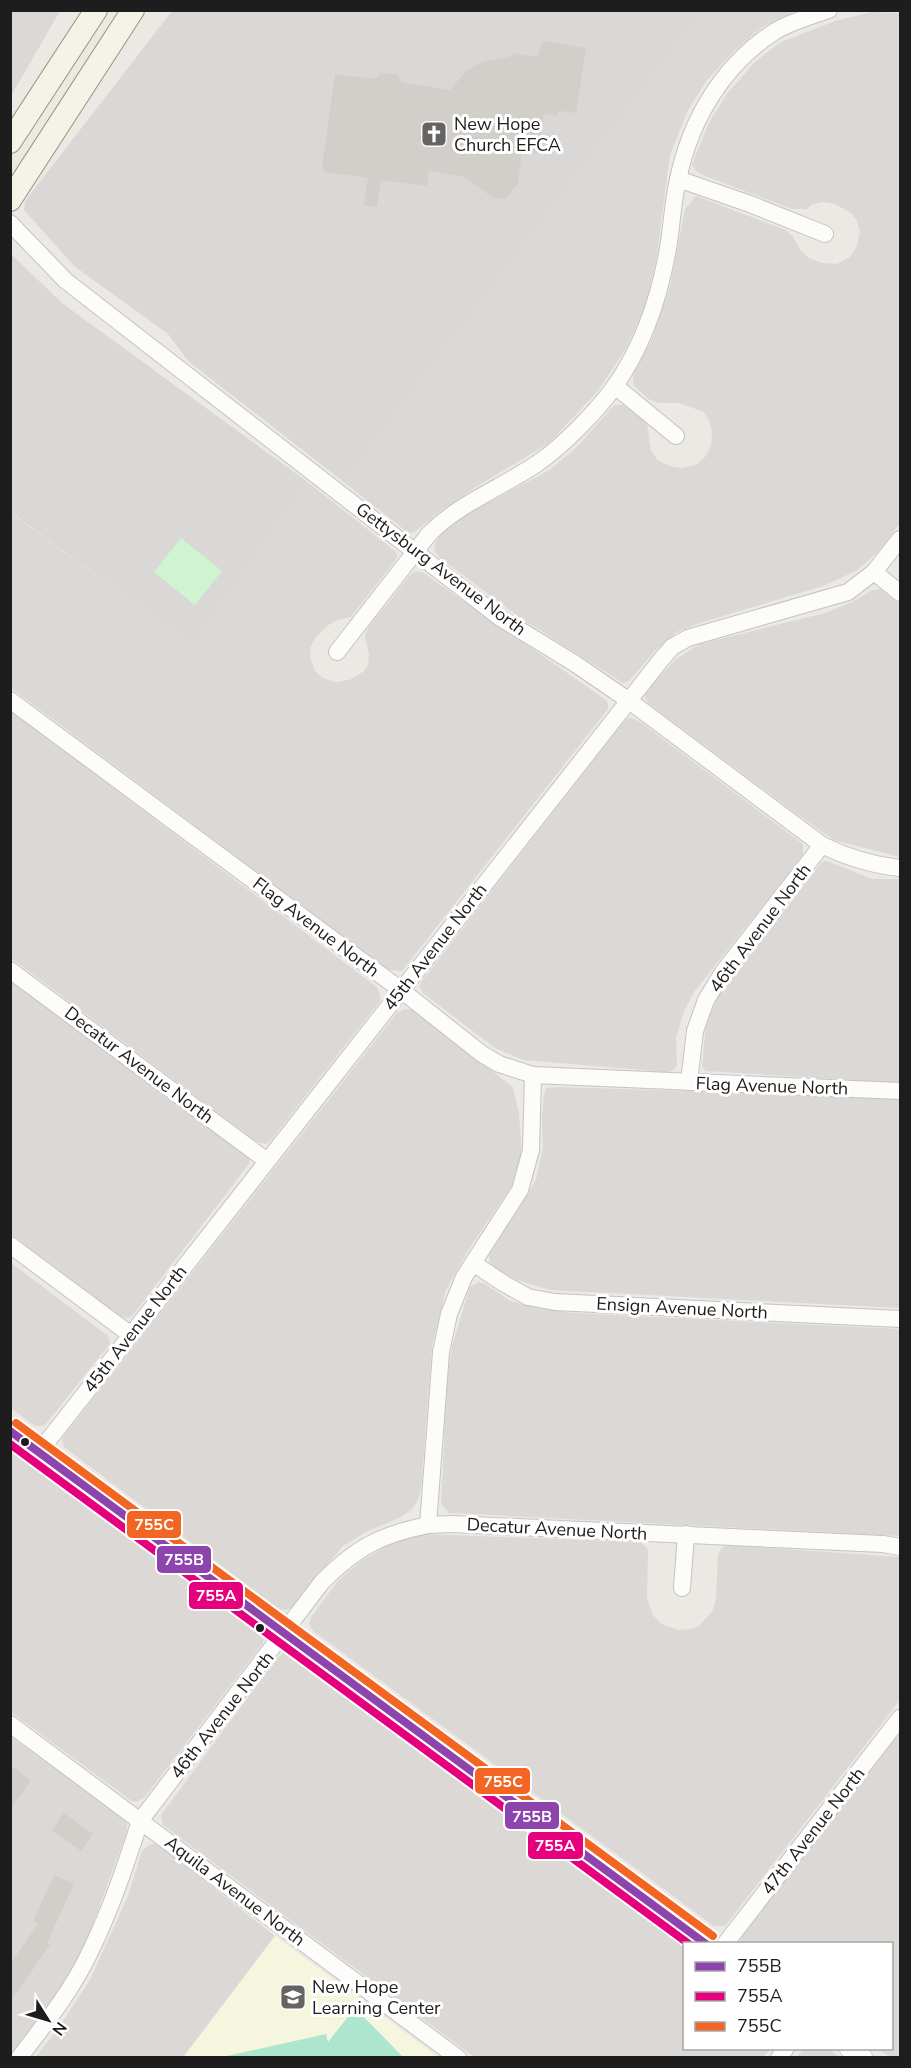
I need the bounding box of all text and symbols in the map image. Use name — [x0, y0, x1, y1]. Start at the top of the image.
place label: New Hope Church EFCA — [454, 112, 561, 157]
church icon: New Hope Church EFCA — [419, 119, 449, 149]
street label: Gettysburg Avenue North — [351, 497, 531, 641]
street label: 46th Avenue North — [704, 859, 816, 997]
street label: Flag Avenue North — [248, 872, 384, 982]
street label: 45th Avenue North — [378, 878, 492, 1016]
street label: Decatur Avenue North — [60, 1001, 218, 1129]
street label: Flag Avenue North — [695, 1071, 849, 1101]
street label: 45th Avenue North — [78, 1260, 192, 1398]
street label: Ensign Avenue North — [596, 1292, 768, 1324]
unlabelled marker — [19, 1436, 31, 1448]
line badge: 755C — [126, 1510, 182, 1539]
street label: Decatur Avenue North — [466, 1512, 648, 1546]
text: 755C — [134, 1514, 174, 1536]
line badge: 755B — [156, 1545, 212, 1574]
text: 755B — [164, 1549, 204, 1571]
line badge: 755A — [188, 1581, 244, 1610]
text: 755A — [196, 1585, 236, 1607]
unlabelled marker — [254, 1622, 266, 1634]
street label: 46th Avenue North — [165, 1646, 279, 1784]
street label: 47th Avenue North — [756, 1762, 870, 1900]
line badge: 755C — [474, 1767, 531, 1795]
text: 755C — [483, 1771, 523, 1793]
line badge: 755B — [504, 1801, 560, 1830]
text: 755B — [512, 1806, 552, 1828]
street label: Aquila Avenue North — [160, 1830, 310, 1952]
line badge: 755A — [527, 1831, 584, 1860]
text: 755A — [535, 1835, 575, 1857]
legend — [683, 1942, 893, 2050]
text: 755B — [737, 1954, 782, 1978]
place label: New Hope Learning Center — [312, 1975, 441, 2020]
school or university icon: New Hope Learning Center — [278, 1982, 308, 2012]
text: 755A — [737, 1984, 783, 2008]
north arrow — [18, 1990, 78, 2050]
text: 755C — [737, 2014, 782, 2038]
text: N — [47, 2017, 72, 2040]

